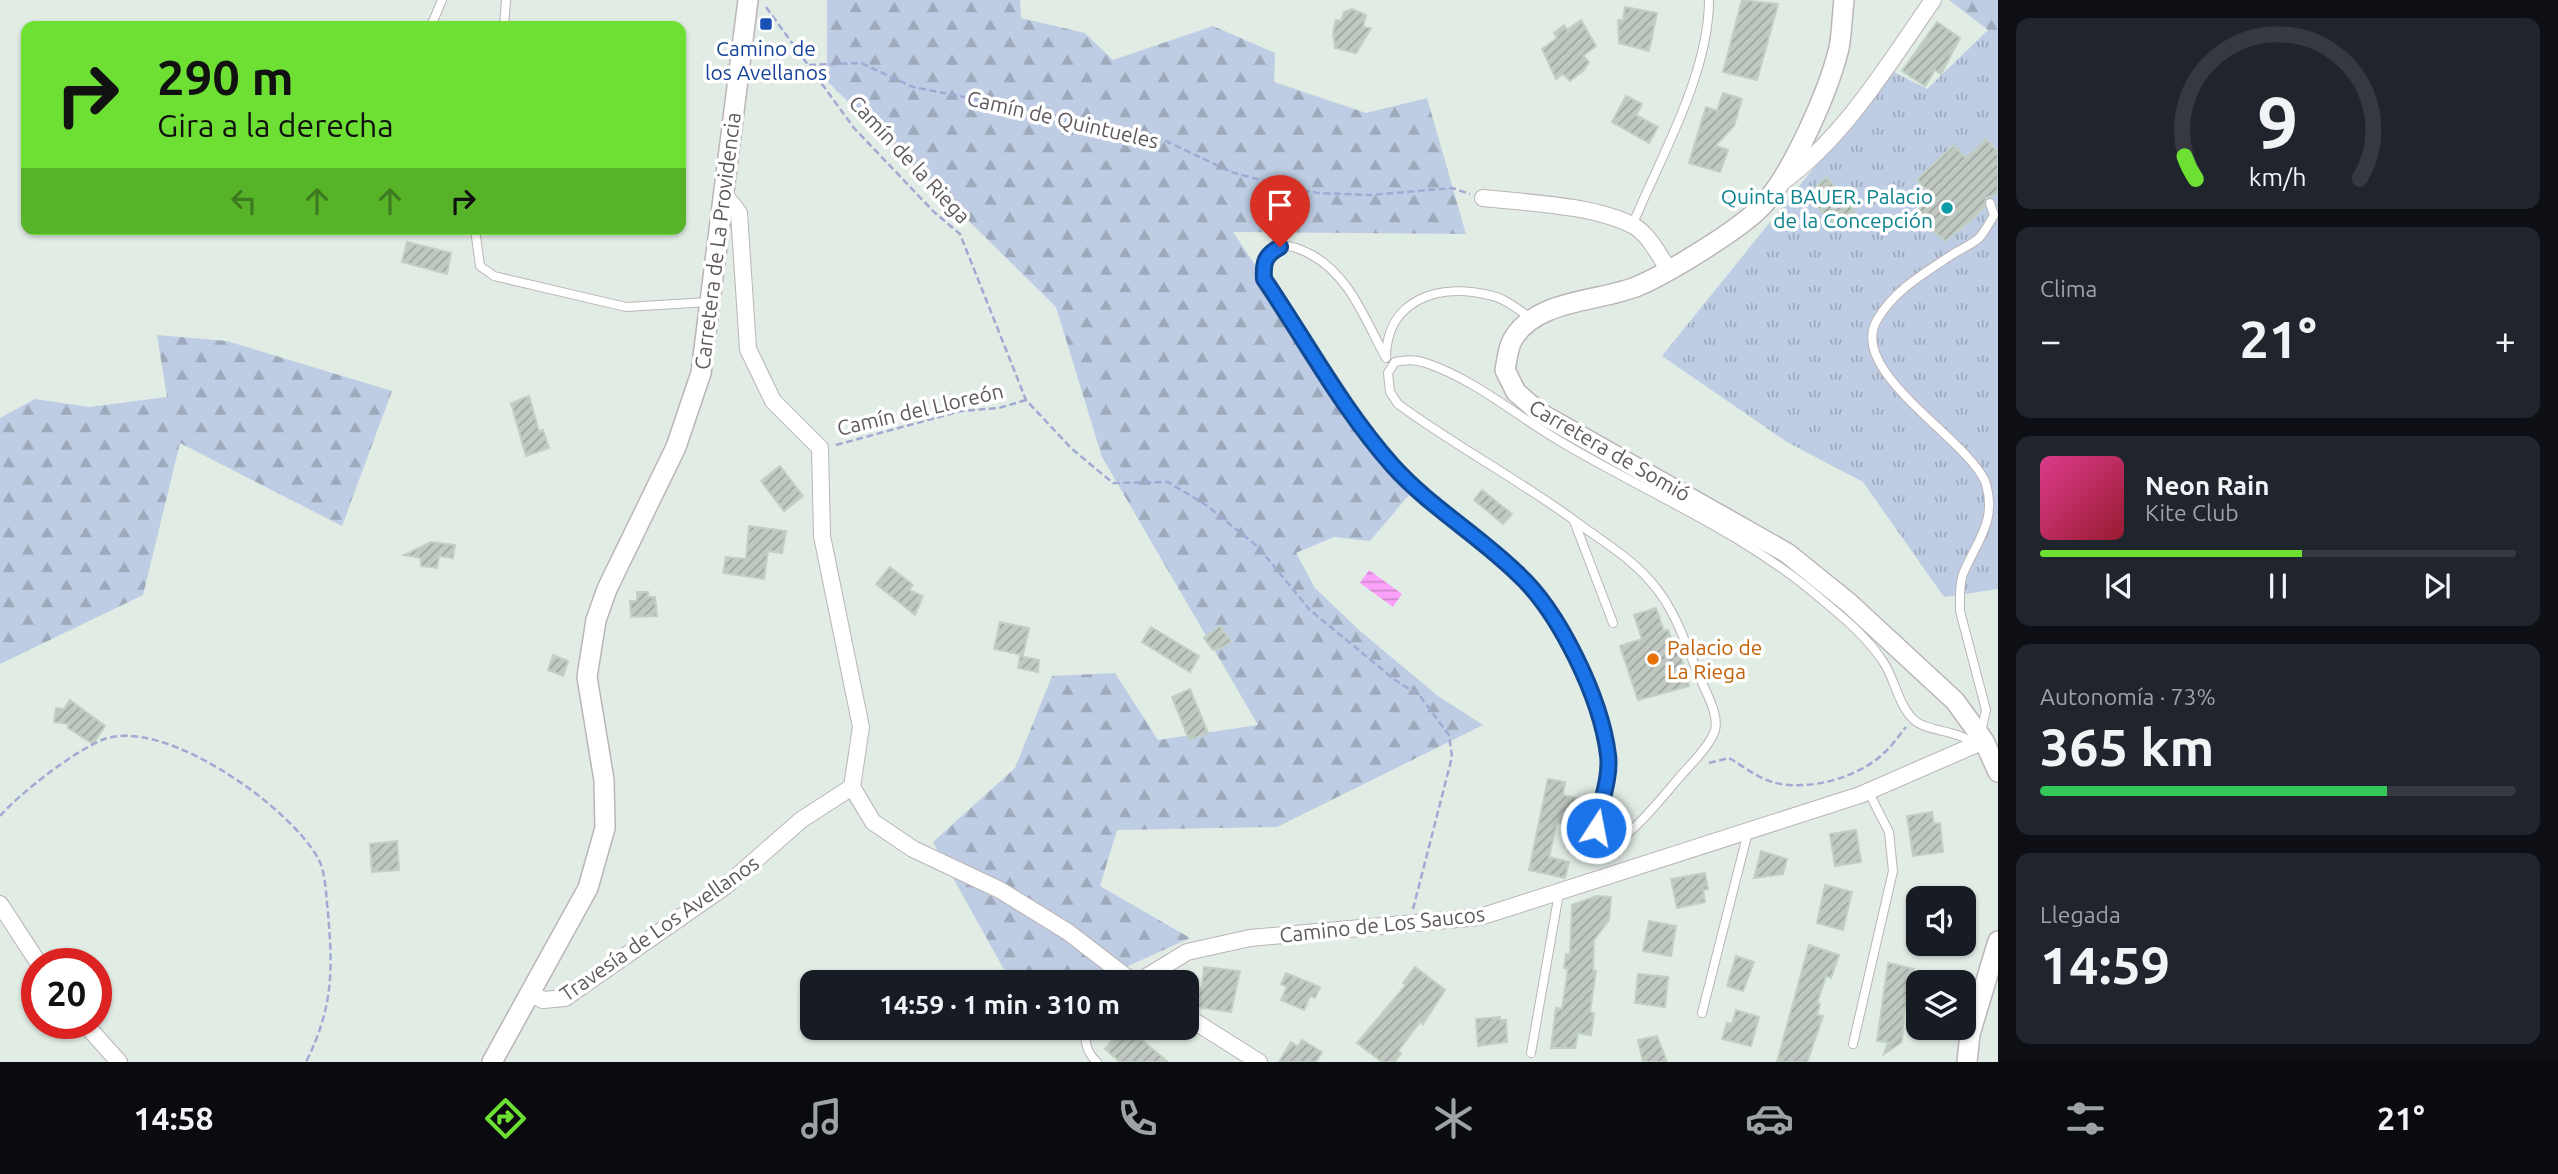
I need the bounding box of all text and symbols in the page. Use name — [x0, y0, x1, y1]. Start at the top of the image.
marker: Camino de los Avellanos — [758, 16, 774, 32]
place label: Camino de los Avellanos — [705, 36, 827, 84]
icon: right — [42, 49, 133, 140]
text: 290 m — [157, 49, 294, 104]
text: 9 — [2257, 82, 2299, 164]
street label: Camín de Quintueles — [965, 85, 1161, 153]
street label: Camín de la Riega — [845, 90, 975, 228]
text: Gira a la derecha — [157, 107, 394, 143]
street label: Carretera de La Providencia — [689, 111, 745, 371]
text: km/h — [2249, 163, 2307, 191]
pin — [1250, 175, 1310, 247]
icon: left — [225, 182, 263, 220]
icon: ahead — [298, 182, 336, 220]
icon: ahead — [371, 182, 409, 220]
icon: right — [444, 182, 482, 220]
place label: Quinta BAUER. Palacio de la Concepción — [1721, 184, 1933, 232]
icon: arrive — [1261, 186, 1299, 224]
marker: Quinta BAUER. Palacio de la Concepción — [1939, 200, 1955, 216]
text: Clima — [2040, 276, 2097, 301]
text: 21° — [2239, 310, 2317, 368]
text: − — [2040, 319, 2061, 361]
text: + — [2495, 319, 2516, 361]
street label: Camín del Lloreón — [834, 378, 1006, 440]
street label: Carretera de Somió — [1525, 394, 1695, 506]
text: Neon Rain — [2145, 471, 2270, 500]
text: Kite Club — [2145, 500, 2239, 525]
icon: previous — [2100, 567, 2138, 605]
icon: pause — [2259, 567, 2297, 605]
icon: next — [2418, 567, 2456, 605]
place label: Palacio de La Riega — [1667, 635, 1762, 683]
marker: Palacio de La Riega — [1645, 651, 1661, 667]
text: Autonomía · 73% — [2040, 684, 2216, 709]
text: 365 km — [2040, 718, 2214, 776]
position arrow — [1559, 791, 1633, 865]
street label: Travesía de Los Avellanos — [555, 850, 763, 1006]
map controls — [1906, 886, 1976, 1040]
button: sound — [1906, 886, 1976, 956]
street label: Camino de Los Saucos — [1278, 901, 1486, 947]
text: Llegada — [2040, 902, 2121, 927]
text: 14:59 — [2040, 936, 2170, 994]
speed limit sign: 20 — [21, 948, 112, 1039]
button: layers — [1906, 970, 1976, 1040]
text: 14:59 · 1 min · 310 m — [879, 990, 1120, 1019]
icon: directions — [481, 1094, 530, 1143]
icon: music — [797, 1094, 846, 1143]
icon: phone — [1113, 1094, 1162, 1143]
icon: climate — [1429, 1094, 1478, 1143]
icon: car — [1745, 1094, 1794, 1143]
icon: filters — [2061, 1094, 2110, 1143]
text: 14:58 — [134, 1100, 214, 1136]
text: 21° — [2377, 1100, 2424, 1136]

